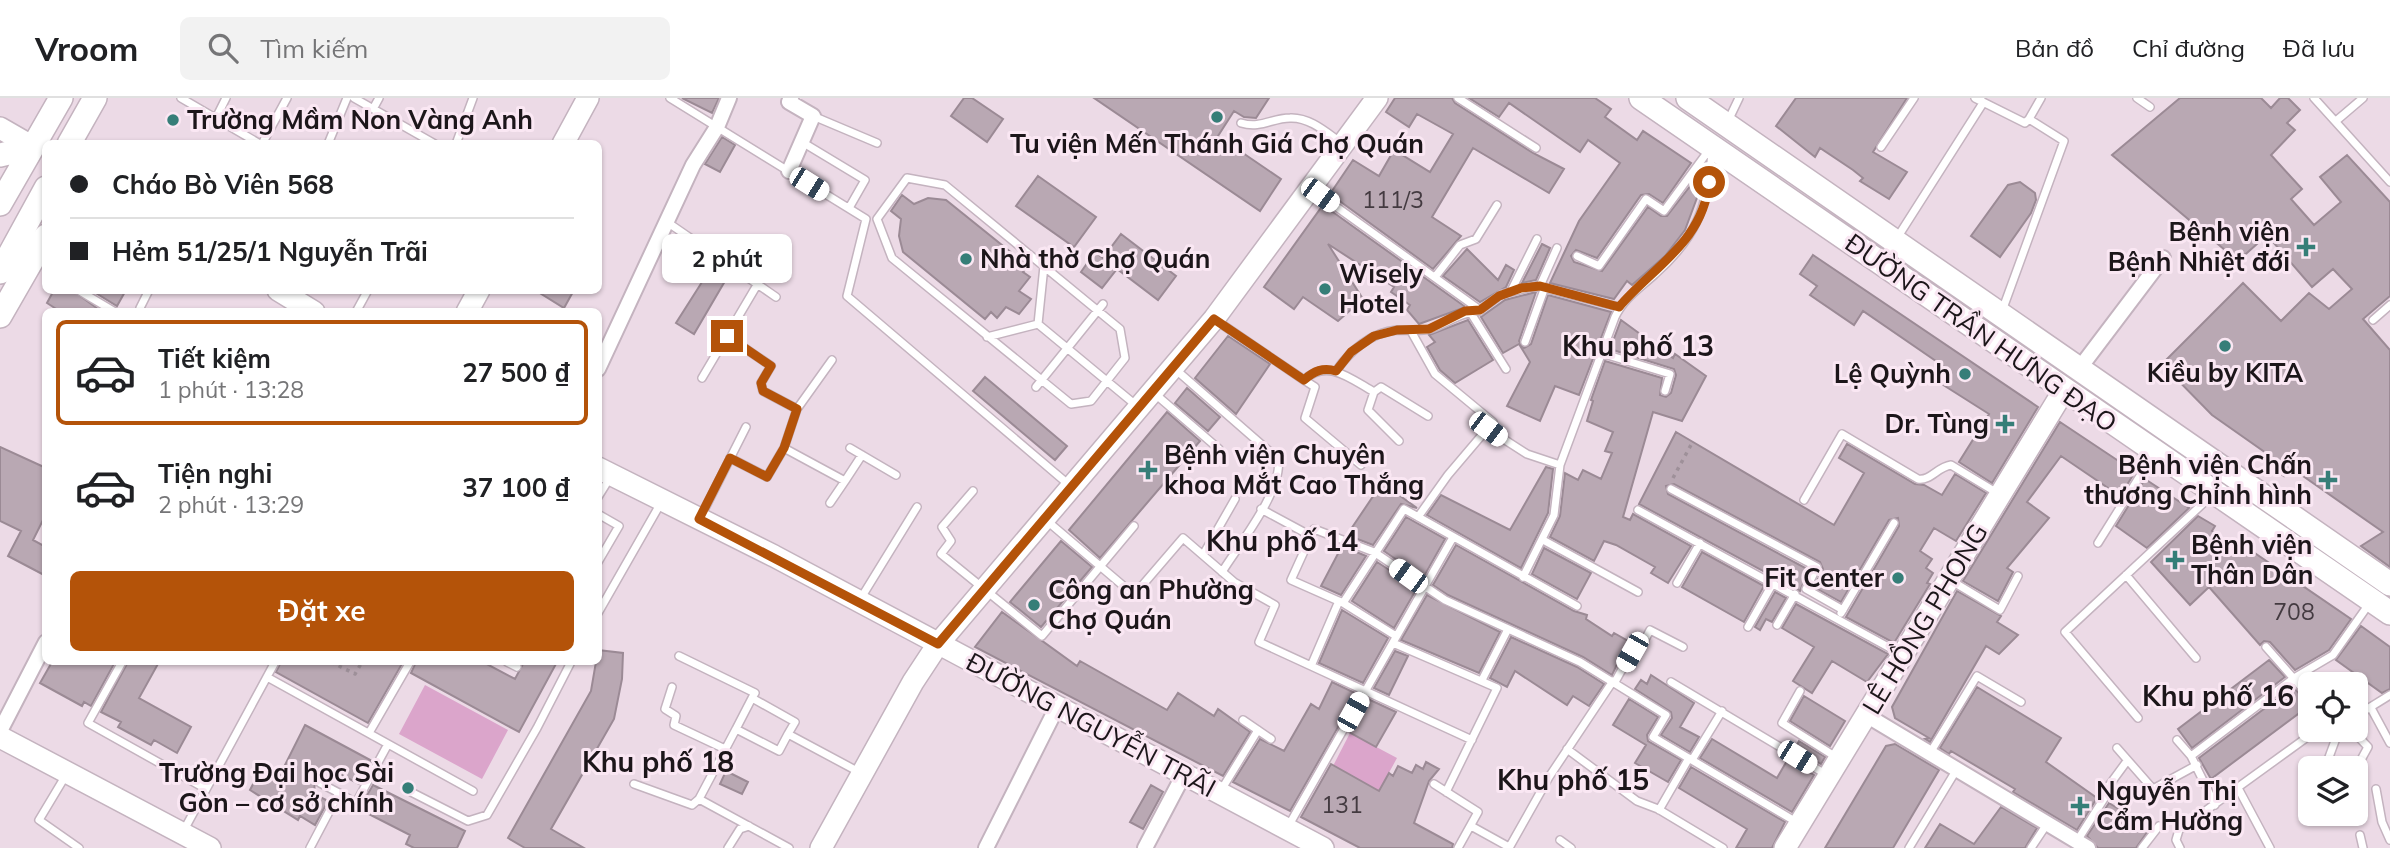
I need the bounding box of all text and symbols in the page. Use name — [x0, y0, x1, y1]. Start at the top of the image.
search box — [180, 17, 670, 80]
text: Vroom — [35, 28, 138, 69]
icon: search — [204, 29, 242, 67]
text: Tìm kiếm — [260, 32, 368, 65]
text: Bản đồ — [2015, 33, 2094, 63]
text: Chỉ đường — [2132, 33, 2245, 63]
text: Đã lưu — [2283, 33, 2355, 63]
place label: Trường Mầm Non Vàng Anh — [187, 103, 533, 136]
marker: Tu viện Mến Thánh Giá Chợ Quán — [1209, 109, 1225, 125]
marker: Trường Mầm Non Vàng Anh — [165, 112, 181, 128]
place label: Tu viện Mến Thánh Giá Chợ Quán — [1010, 127, 1424, 160]
car — [786, 164, 833, 204]
route start — [1693, 166, 1725, 198]
text: Cháo Bò Viên 568 — [112, 168, 334, 201]
car — [1297, 174, 1344, 216]
house number: 111/3 — [1362, 185, 1424, 214]
place label: Bệnh viện Bệnh Nhiệt đới — [2108, 215, 2290, 278]
street label: ĐƯỜNG TRẦN HƯNG ĐẠO — [1839, 226, 2124, 439]
callout: 2 phút — [662, 234, 792, 284]
text: Hẻm 51/25/1 Nguyễn Trãi — [112, 235, 428, 268]
marker: Bệnh viện Bệnh Nhiệt đới — [2296, 237, 2316, 257]
place label: Nhà thờ Chợ Quán — [980, 242, 1210, 275]
text: 2 phút — [692, 244, 762, 273]
marker: Nhà thờ Chợ Quán — [958, 251, 974, 267]
place label: Wisely Hotel — [1339, 257, 1424, 320]
marker: Wisely Hotel — [1317, 281, 1333, 297]
route end — [711, 320, 743, 352]
district label: Khu phố 13 — [1562, 328, 1714, 363]
marker: Kiều by KITA — [2217, 338, 2233, 354]
icon: car — [74, 341, 137, 404]
text: Tiết kiệm — [158, 342, 271, 375]
text: 27 500 ₫ — [462, 356, 570, 389]
place label: Kiều by KITA — [2147, 356, 2304, 389]
place label: Lệ Quỳnh — [1834, 357, 1951, 390]
marker: Lệ Quỳnh — [1957, 366, 1973, 382]
text: 1 phút · 13:28 — [158, 375, 304, 404]
place label: Dr. Tùng — [1885, 407, 1989, 440]
car — [1465, 408, 1512, 450]
marker: Dr. Tùng — [1995, 414, 2015, 434]
place label: Bệnh viện Chuyên khoa Mắt Cao Thắng — [1164, 438, 1424, 501]
place label: Bệnh viện Chấn thương Chỉnh hình — [2084, 448, 2312, 511]
icon: car — [74, 456, 137, 519]
text: Tiện nghi — [158, 457, 272, 490]
marker: Bệnh viện Chuyên khoa Mắt Cao Thắng — [1138, 460, 1158, 480]
marker: Bệnh viện Chấn thương Chỉnh hình — [2318, 470, 2338, 490]
text: 37 100 ₫ — [462, 471, 570, 504]
text: 2 phút · 13:29 — [158, 490, 304, 519]
street label: LÊ HỒNG PHONG — [1855, 517, 1995, 720]
district label: Khu phố 14 — [1206, 523, 1358, 558]
place label: Bệnh viện Thân Dân — [2191, 528, 2313, 591]
marker: Bệnh viện Thân Dân — [2165, 550, 2185, 570]
car — [1385, 555, 1432, 597]
place label: Fit Center — [1764, 561, 1885, 594]
marker: Fit Center — [1890, 570, 1906, 586]
button: Đặt xe — [70, 571, 574, 651]
place label: Công an Phường Chợ Quán — [1048, 573, 1254, 636]
marker: Công an Phường Chợ Quán — [1026, 597, 1042, 613]
house number: 708 — [2273, 597, 2315, 626]
car — [1613, 629, 1652, 675]
street label: ĐƯỜNG NGUYỄN TRÃI — [961, 645, 1222, 804]
map controls — [2298, 672, 2368, 826]
button: locate — [2298, 672, 2368, 742]
district label: Khu phố 16 — [2142, 678, 2294, 713]
car — [1334, 689, 1373, 735]
car — [1774, 737, 1821, 777]
district label: Khu phố 18 — [582, 744, 734, 779]
place label: Trường Đại học Sài Gòn – cơ sở chính — [159, 756, 394, 819]
button: layers — [2298, 756, 2368, 826]
district label: Khu phố 15 — [1497, 762, 1649, 797]
place label: Nguyễn Thị Cẩm Hường — [2096, 774, 2243, 837]
marker: Trường Đại học Sài Gòn – cơ sở chính — [400, 780, 416, 796]
house number: 131 — [1321, 790, 1363, 819]
marker: Nguyễn Thị Cẩm Hường — [2070, 796, 2090, 816]

